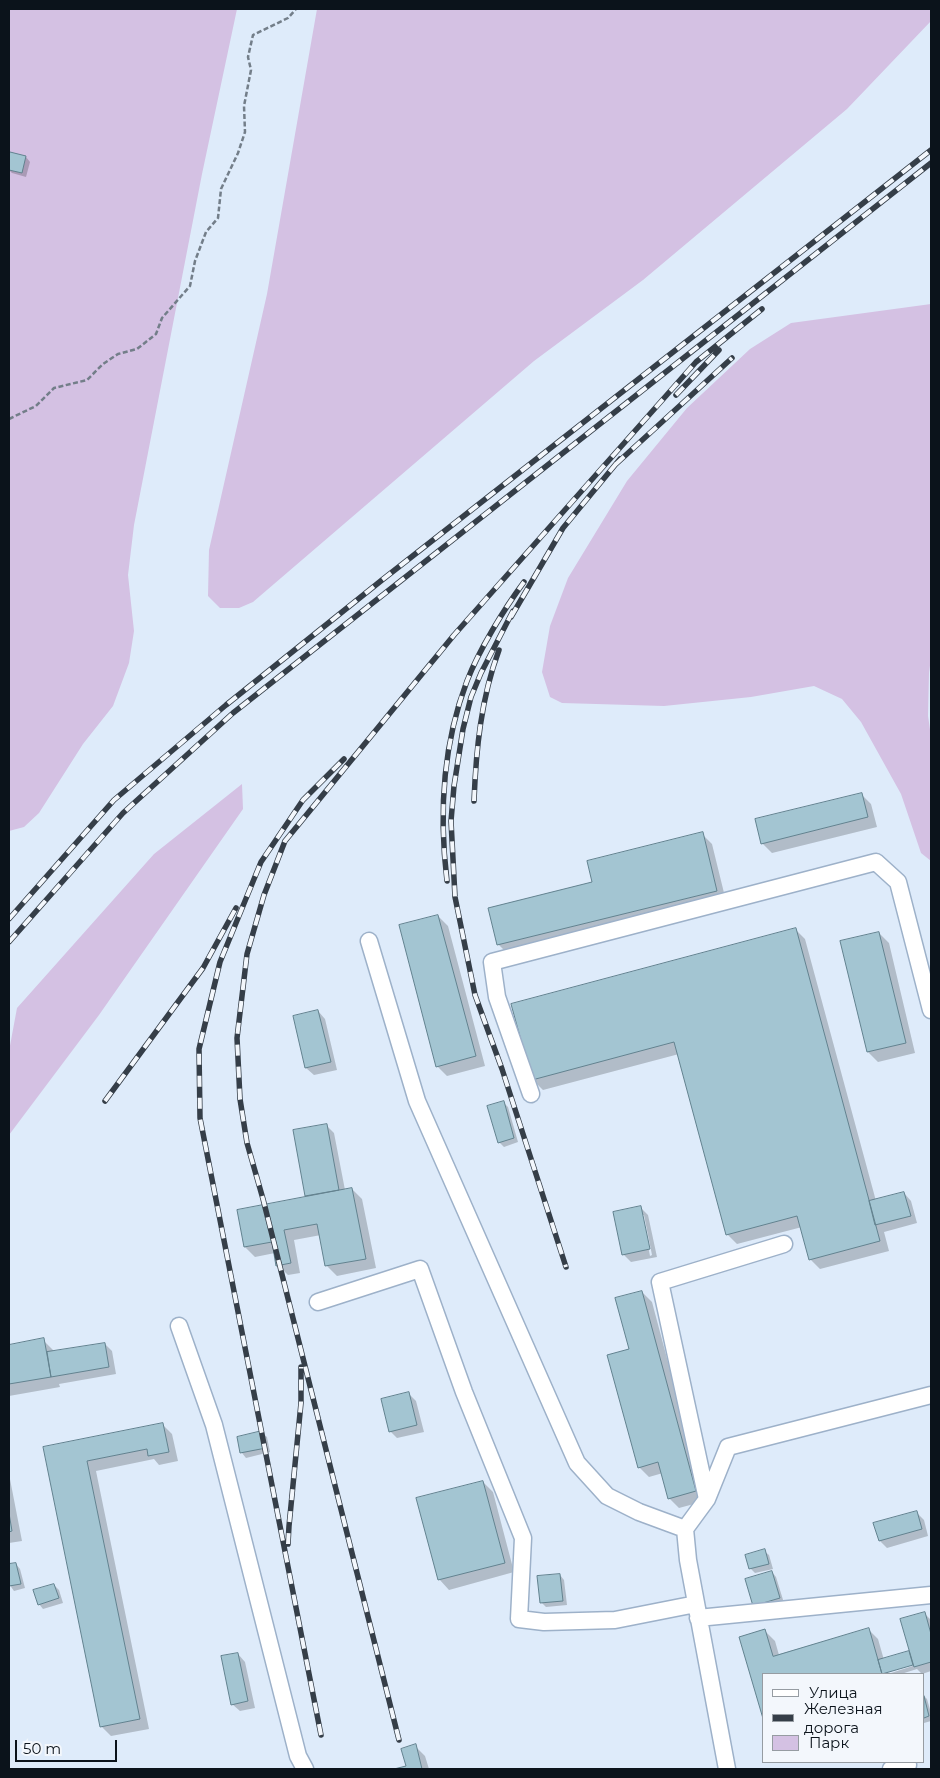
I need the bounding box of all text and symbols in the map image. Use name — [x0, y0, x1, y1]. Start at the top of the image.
legend — [762, 1673, 925, 1763]
text: Улица — [809, 1683, 857, 1702]
text: Железная дорога — [804, 1699, 883, 1737]
scale bar — [18, 1730, 120, 1762]
text: Парк — [809, 1733, 849, 1752]
text: 50 m — [23, 1739, 61, 1758]

